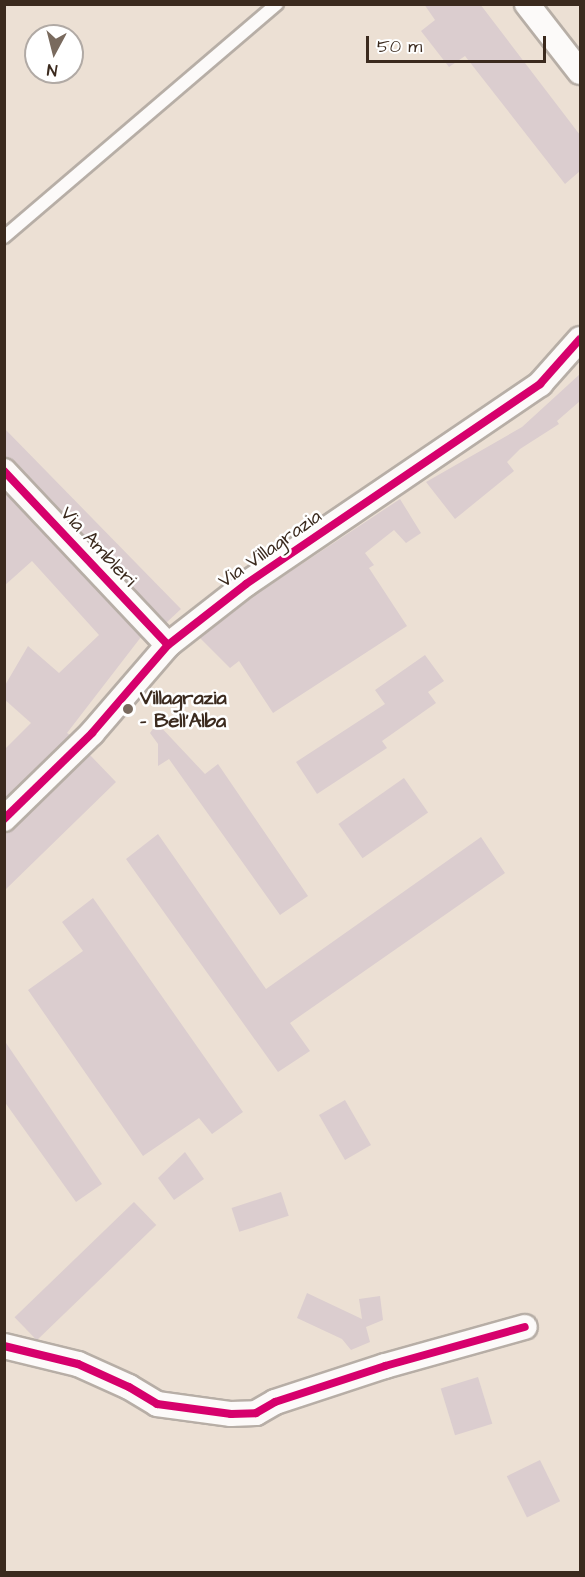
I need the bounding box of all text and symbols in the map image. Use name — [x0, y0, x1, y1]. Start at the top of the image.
north arrow — [24, 24, 84, 84]
scale bar — [369, 24, 549, 62]
text: 50 m — [377, 34, 422, 59]
text: N — [46, 58, 58, 81]
street label: Via Ambleri — [55, 502, 141, 592]
street label: Via Villagrazia — [214, 505, 326, 593]
place label: Villagrazia - Bell'Alba — [140, 686, 227, 733]
marker: Villagrazia - Bell'Alba — [121, 702, 135, 716]

